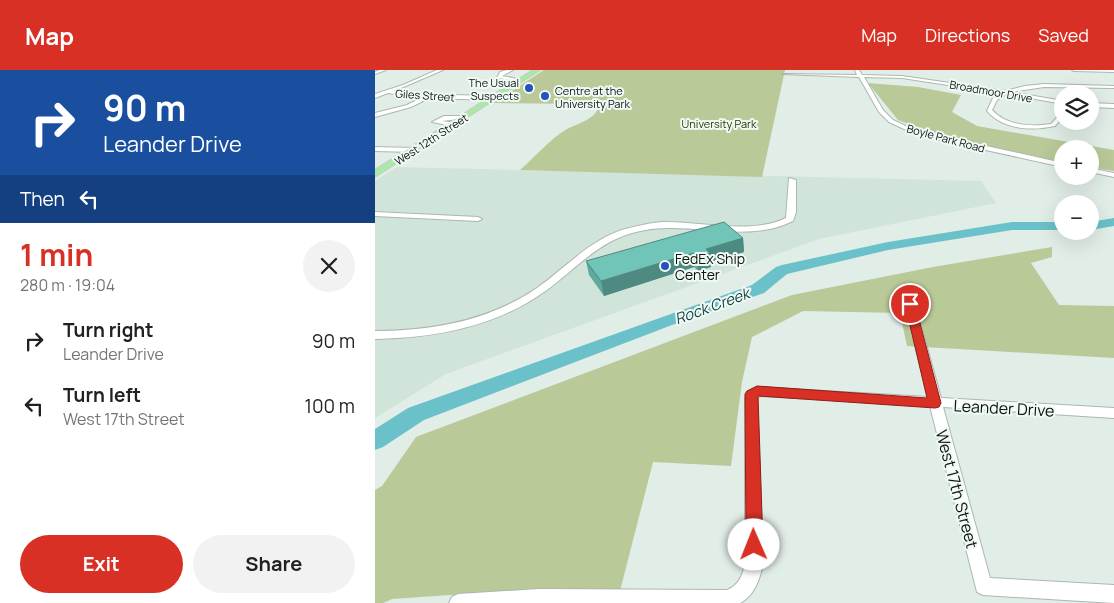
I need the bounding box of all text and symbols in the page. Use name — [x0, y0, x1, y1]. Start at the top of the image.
text: Map — [25, 19, 74, 52]
text: Map — [861, 23, 897, 47]
text: Directions — [925, 23, 1010, 47]
text: Saved — [1038, 23, 1089, 47]
place label: The Usual Suspects — [469, 75, 519, 103]
street label: Broadmoor Drive — [948, 76, 1034, 106]
marker: The Usual Suspects — [523, 82, 535, 94]
place label: Centre at the University Park — [555, 83, 630, 111]
text: 90 m — [103, 84, 186, 132]
street label: Giles Street — [395, 85, 455, 105]
map controls — [1054, 85, 1099, 240]
button: layers — [1054, 85, 1099, 130]
icon: right — [20, 90, 85, 155]
marker: Centre at the University Park — [539, 90, 551, 102]
street label: West 12th Street — [392, 110, 470, 168]
park label: University Park — [682, 116, 757, 131]
street label: Boyle Park Road — [905, 120, 987, 156]
text: Leander Drive — [103, 129, 242, 159]
button: + — [1054, 140, 1099, 185]
icon: left — [75, 185, 103, 213]
text: Then — [20, 186, 65, 212]
button: − — [1054, 195, 1099, 240]
text: 1 min — [20, 234, 93, 275]
button: close — [303, 240, 355, 292]
place label: FedEx Ship Center — [675, 249, 745, 284]
marker: FedEx Ship Center — [659, 260, 671, 272]
text: 280 m · 19:04 — [20, 274, 115, 296]
water label: Rock Creek — [672, 282, 755, 329]
pin — [889, 283, 931, 325]
icon: arrive — [896, 290, 924, 318]
text: Turn right — [63, 317, 153, 343]
icon: right — [20, 327, 48, 355]
text: 90 m — [312, 328, 355, 354]
text: Leander Drive — [63, 343, 164, 365]
text: Turn left — [63, 382, 141, 408]
icon: left — [20, 392, 48, 420]
text: 100 m — [304, 393, 355, 419]
street label: Leander Drive — [953, 394, 1055, 422]
text: West 17th Street — [63, 408, 185, 430]
street label: West 17th Street — [931, 427, 983, 551]
position arrow — [727, 518, 779, 570]
button: Exit — [20, 535, 183, 593]
button: Share — [193, 535, 355, 593]

